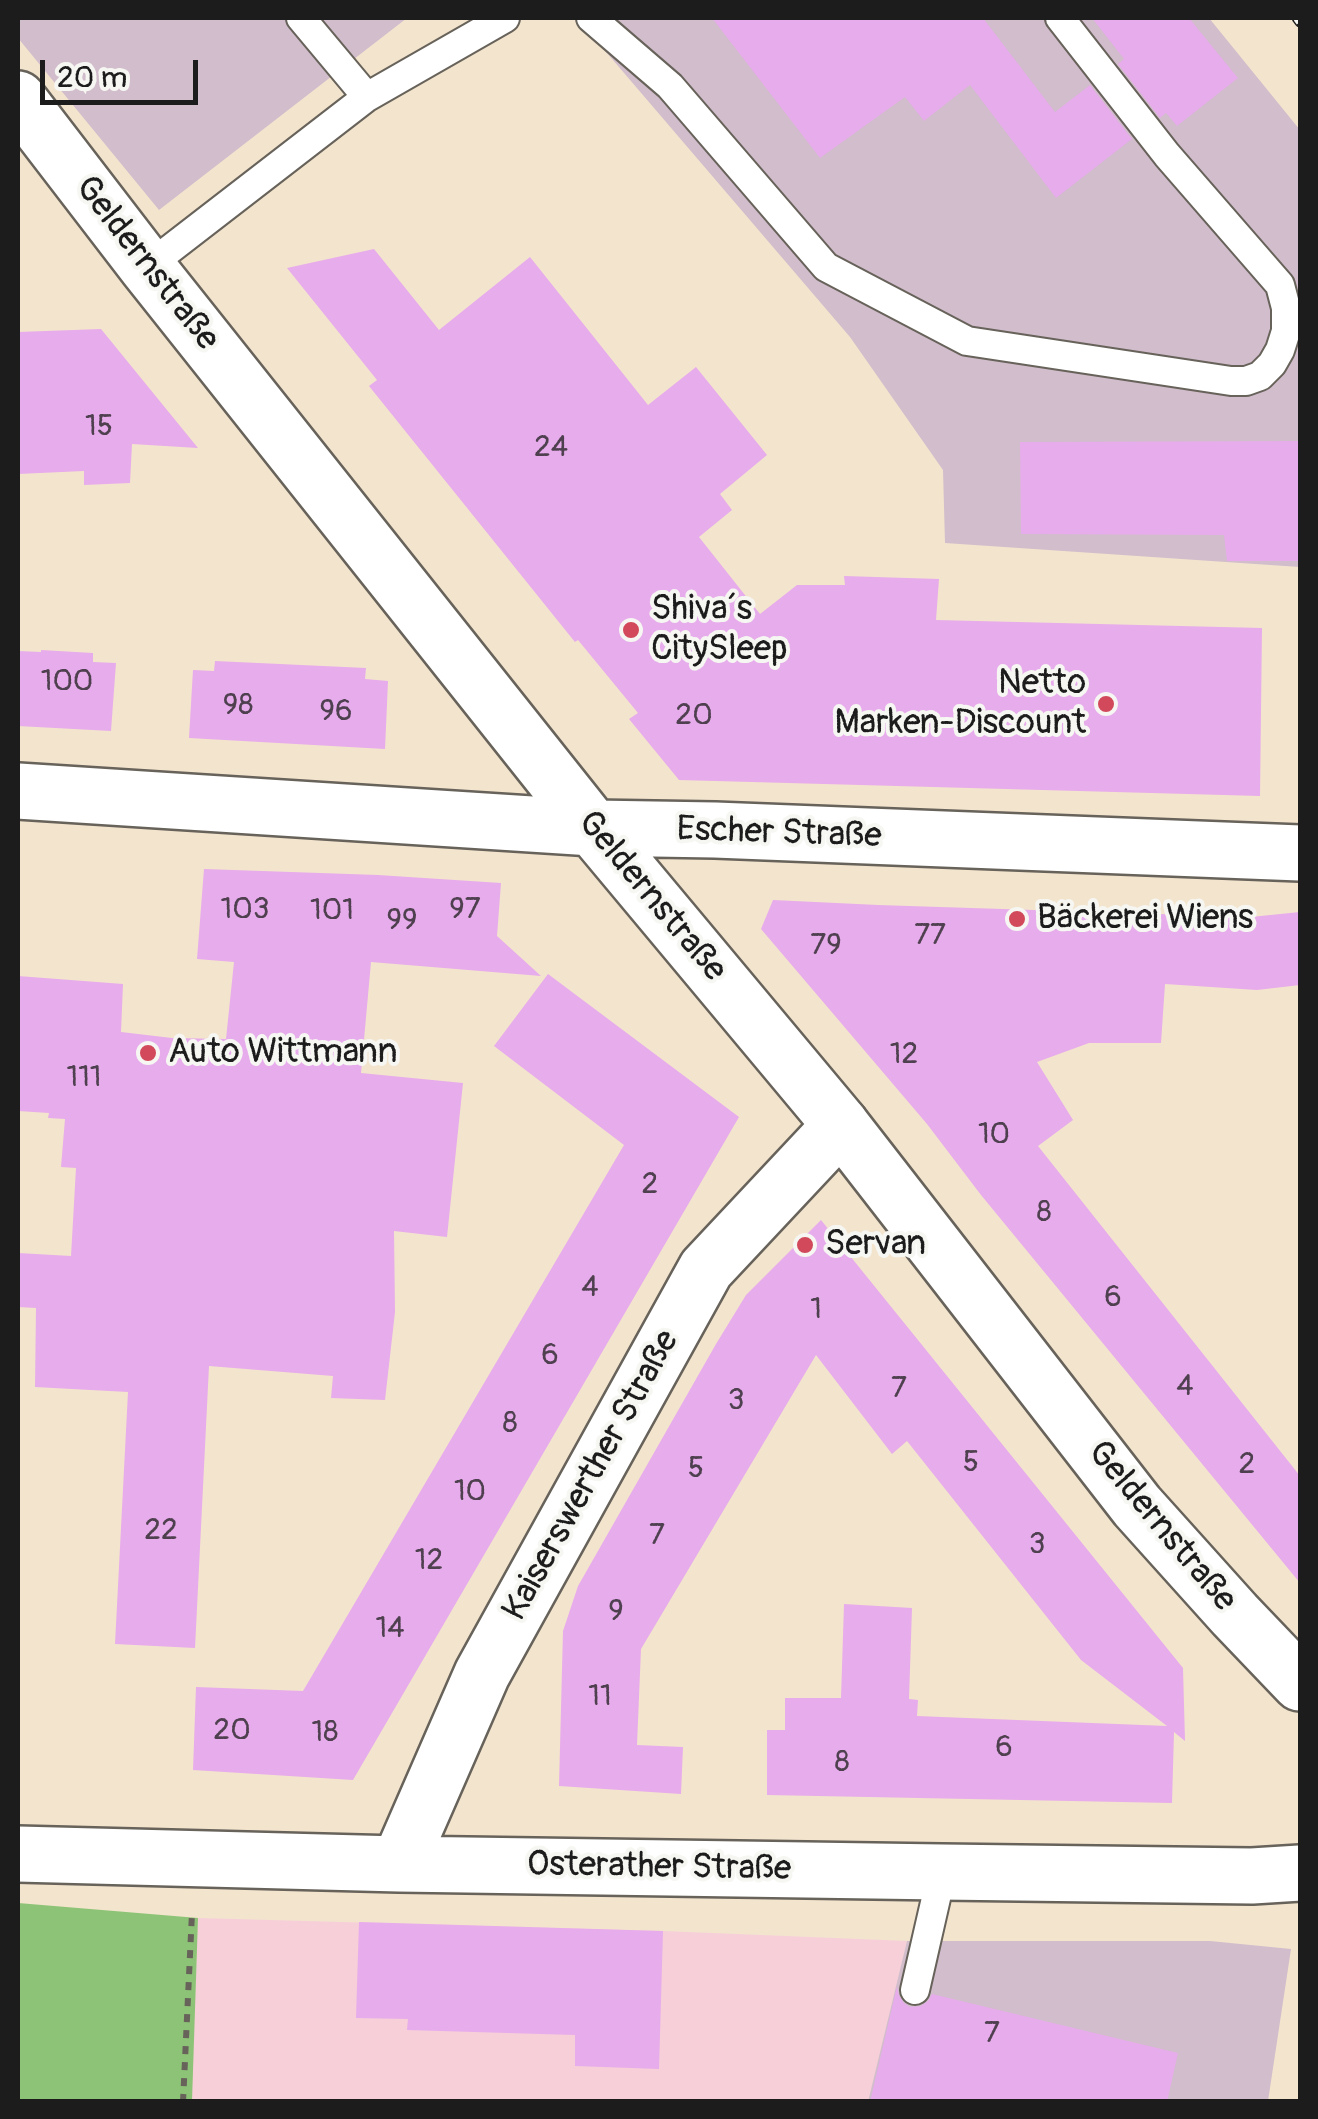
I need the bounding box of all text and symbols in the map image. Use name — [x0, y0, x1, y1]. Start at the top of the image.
scale bar — [45, 40, 202, 102]
text: 20 m — [57, 59, 127, 96]
street label: Geldernstraße — [65, 168, 227, 360]
house number: 15 — [85, 409, 113, 445]
house number: 24 — [534, 430, 568, 466]
place label: Shiva´s CitySleep — [651, 589, 788, 671]
marker: Shiva´s CitySleep — [620, 619, 642, 641]
place label: Netto Marken-Discount — [835, 663, 1086, 745]
house number: 100 — [41, 664, 93, 700]
house number: 98 — [223, 688, 253, 724]
marker: Netto Marken-Discount — [1095, 693, 1117, 715]
house number: 96 — [320, 694, 352, 730]
house number: 20 — [675, 698, 713, 734]
street label: Geldernstraße — [567, 803, 735, 991]
street label: Escher Straße — [676, 809, 882, 859]
house number: 103 — [221, 892, 269, 928]
house number: 97 — [449, 892, 481, 928]
house number: 101 — [310, 893, 354, 929]
place label: Bäckerei Wiens — [1037, 898, 1253, 940]
house number: 99 — [387, 903, 417, 939]
marker: Bäckerei Wiens — [1006, 908, 1028, 930]
house number: 77 — [914, 918, 946, 954]
house number: 79 — [810, 928, 842, 964]
place label: Auto Wittmann — [168, 1032, 398, 1074]
house number: 12 — [890, 1037, 918, 1073]
marker: Auto Wittmann — [137, 1042, 159, 1064]
house number: 111 — [66, 1060, 102, 1096]
house number: 10 — [978, 1117, 1010, 1153]
house number: 2 — [642, 1167, 658, 1203]
house number: 8 — [1036, 1195, 1052, 1231]
place label: Servan — [825, 1224, 926, 1266]
marker: Servan — [794, 1234, 816, 1256]
house number: 4 — [581, 1270, 599, 1306]
house number: 6 — [1104, 1280, 1122, 1316]
house number: 1 — [810, 1292, 822, 1328]
street label: Kaiserswerther Straße — [495, 1323, 689, 1629]
house number: 6 — [541, 1338, 559, 1374]
house number: 4 — [1176, 1369, 1194, 1405]
house number: 7 — [891, 1371, 907, 1407]
house number: 3 — [728, 1383, 744, 1419]
house number: 8 — [502, 1406, 518, 1442]
street label: Geldernstraße — [1077, 1433, 1245, 1621]
house number: 5 — [963, 1445, 979, 1481]
house number: 2 — [1239, 1447, 1255, 1483]
house number: 5 — [688, 1451, 704, 1487]
house number: 10 — [454, 1474, 486, 1510]
house number: 22 — [144, 1513, 178, 1549]
house number: 7 — [649, 1518, 665, 1554]
house number: 3 — [1029, 1527, 1045, 1563]
house number: 12 — [415, 1543, 443, 1579]
house number: 9 — [608, 1594, 624, 1630]
house number: 14 — [375, 1611, 405, 1647]
house number: 11 — [588, 1679, 612, 1715]
house number: 20 — [213, 1713, 251, 1749]
house number: 18 — [312, 1715, 338, 1751]
house number: 6 — [995, 1730, 1013, 1766]
house number: 8 — [834, 1745, 850, 1781]
street label: Osterather Straße — [526, 1845, 792, 1891]
house number: 7 — [984, 2016, 1000, 2052]

